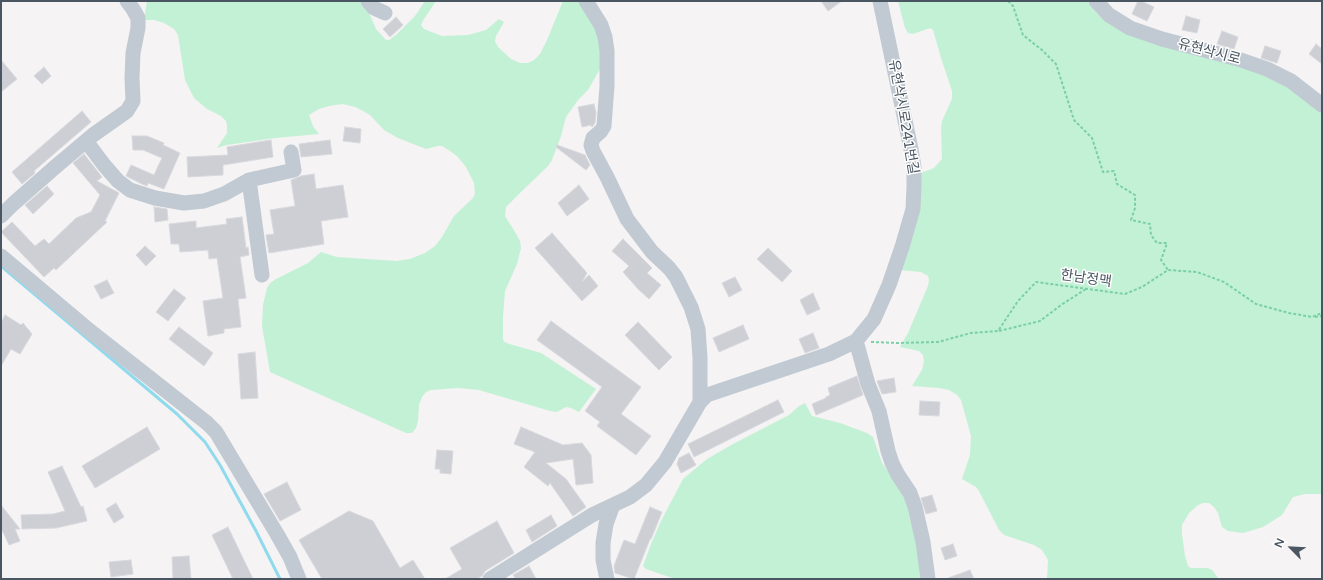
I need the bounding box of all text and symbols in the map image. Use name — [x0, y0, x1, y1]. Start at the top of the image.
street label: 유현삭시로 — [1176, 36, 1242, 68]
street label: 유현삭시로241번길 — [885, 58, 921, 176]
street label: 한남정맥 — [1059, 267, 1113, 291]
north arrow — [1271, 528, 1311, 568]
text: N — [1272, 536, 1287, 550]

